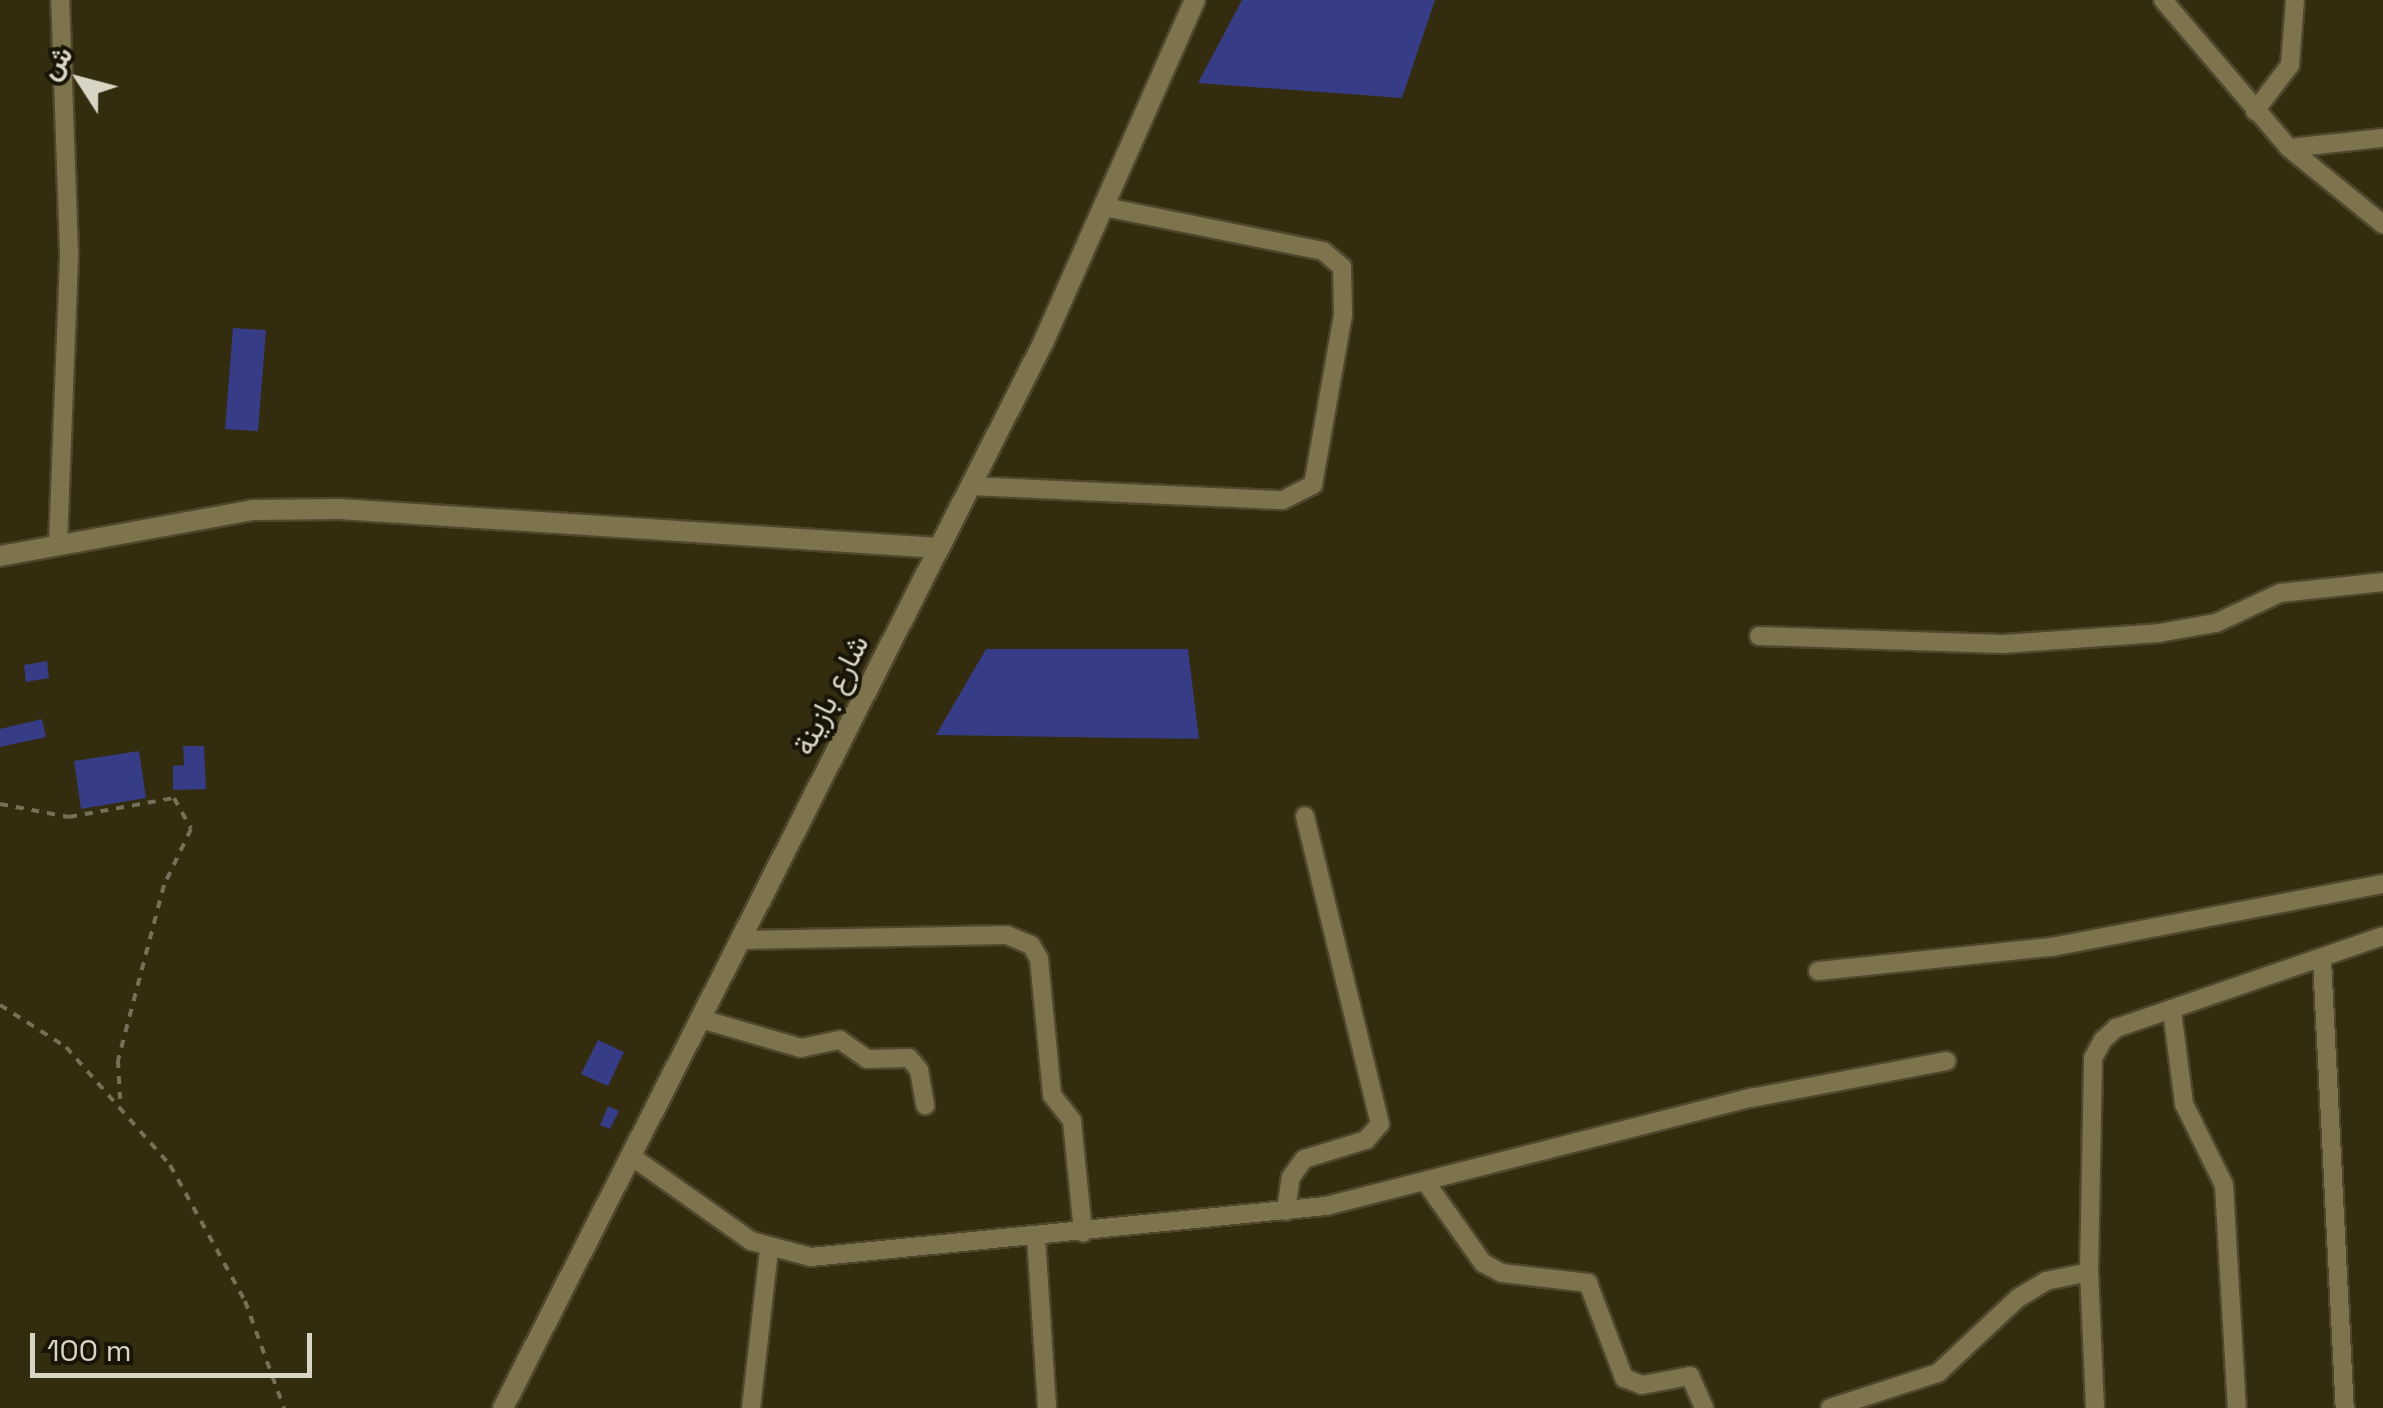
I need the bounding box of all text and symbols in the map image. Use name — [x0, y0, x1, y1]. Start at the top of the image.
north arrow — [30, 30, 130, 130]
text: ش — [31, 38, 80, 87]
street label: شارع بازينة — [785, 629, 877, 761]
scale bar — [35, 1313, 318, 1375]
text: 100 m — [47, 1331, 132, 1370]

